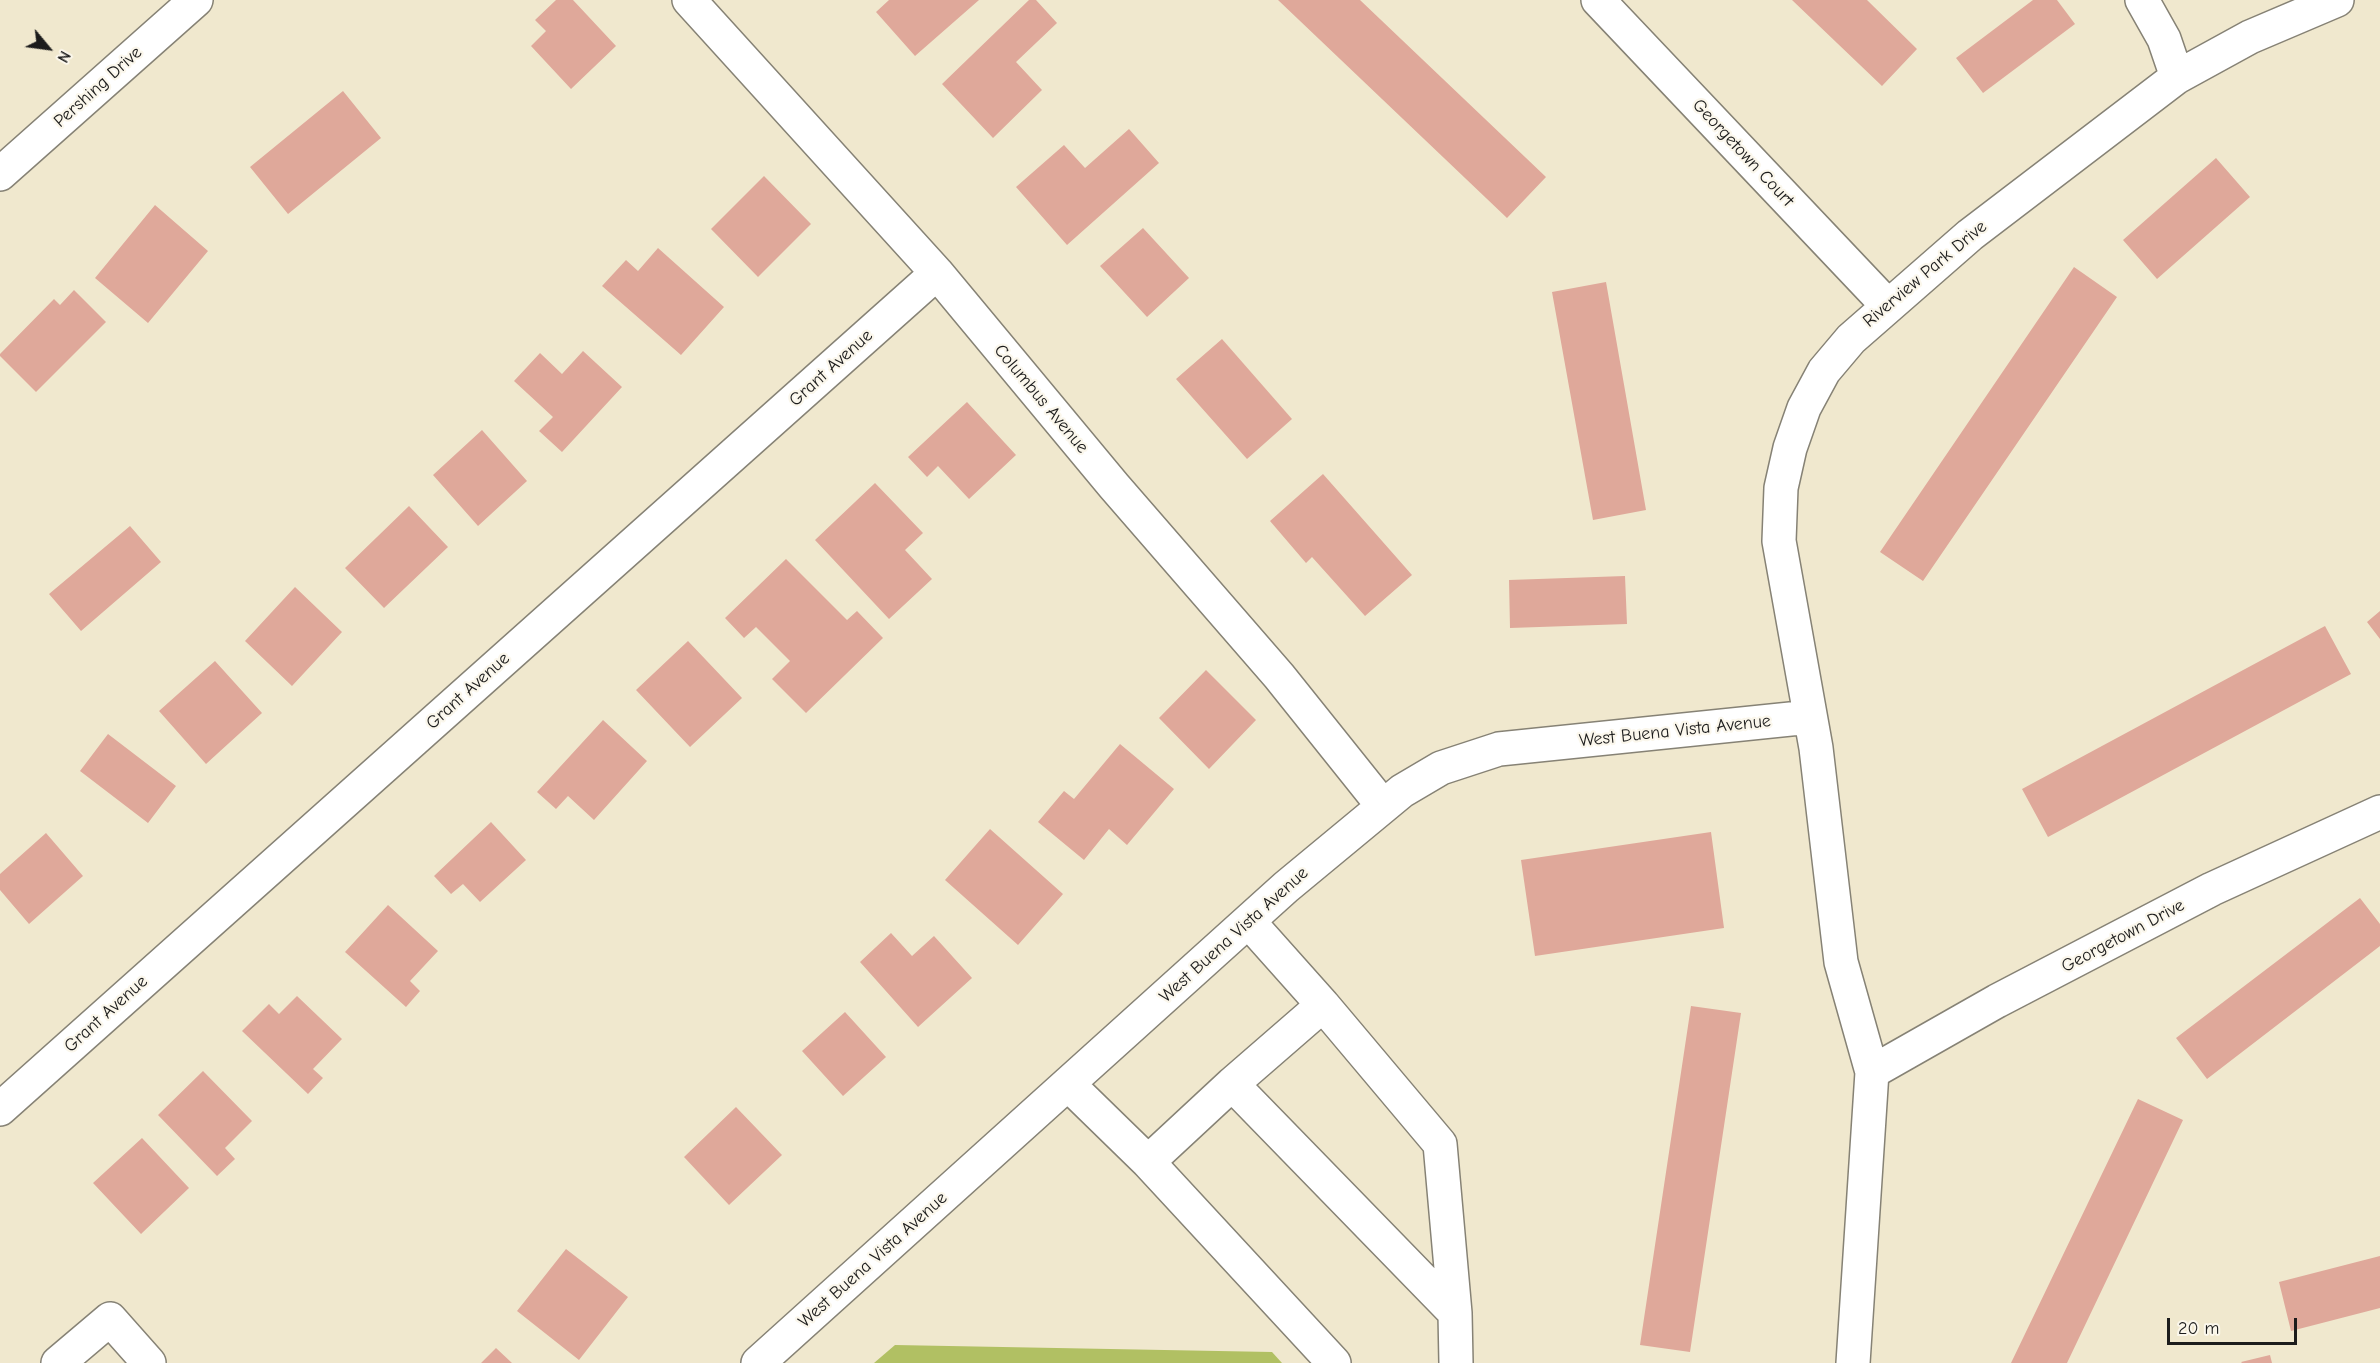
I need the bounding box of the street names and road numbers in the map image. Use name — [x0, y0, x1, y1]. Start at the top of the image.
street label: Pershing Drive — [50, 42, 146, 132]
street label: Georgetown Court — [1688, 95, 1798, 211]
street label: Riverview Park Drive — [1859, 216, 1991, 332]
street label: Grant Avenue — [785, 325, 877, 411]
street label: Columbus Avenue — [989, 340, 1093, 458]
street label: Grant Avenue — [422, 648, 514, 734]
street label: West Buena Vista Avenue — [1578, 710, 1772, 752]
street label: West Buena Vista Avenue — [1155, 863, 1313, 1007]
street label: Georgetown Drive — [2058, 895, 2188, 977]
street label: Grant Avenue — [60, 971, 152, 1057]
street label: West Buena Vista Avenue — [794, 1188, 952, 1332]

